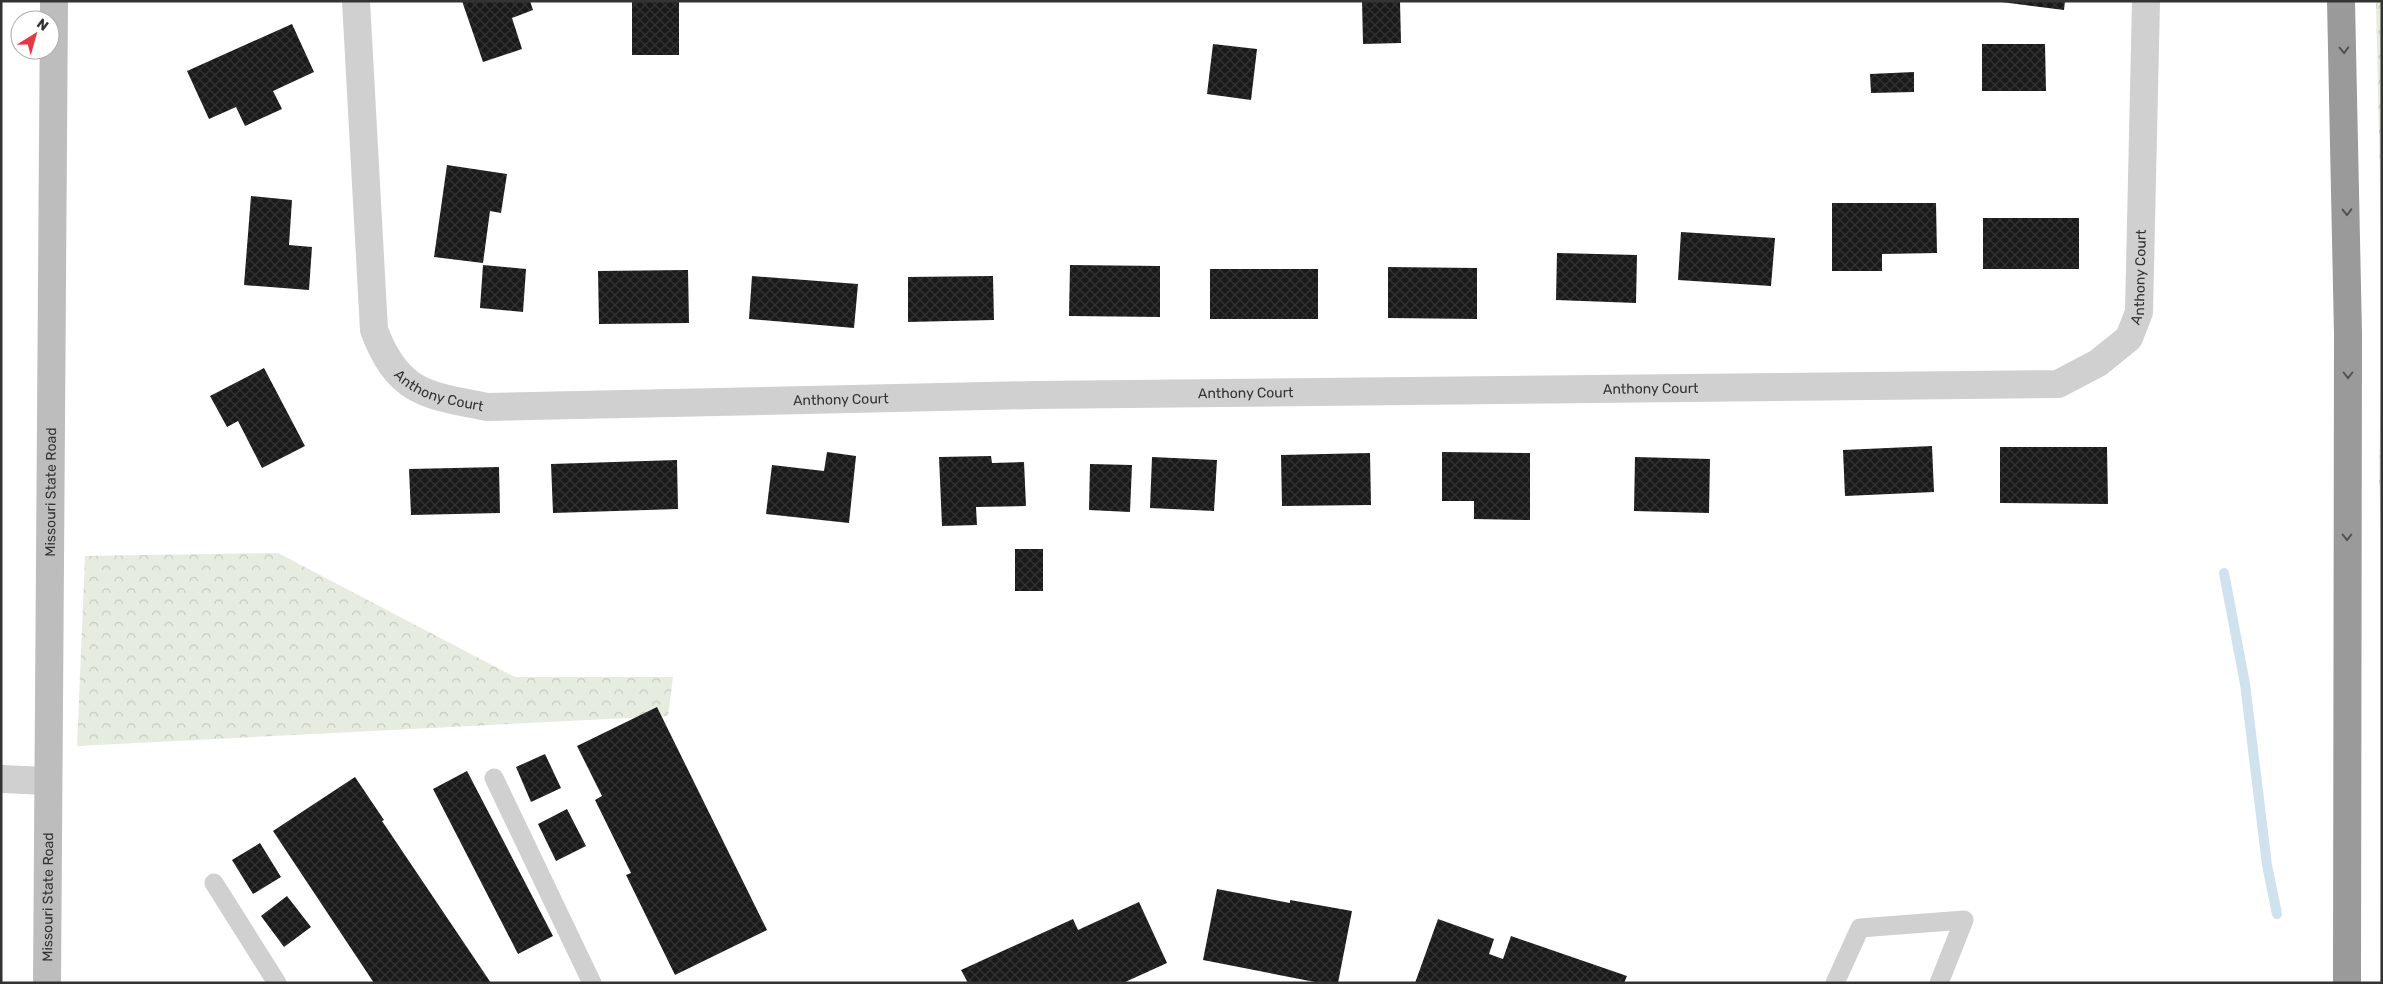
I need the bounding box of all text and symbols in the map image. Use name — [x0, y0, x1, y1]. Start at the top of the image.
north arrow — [10, 10, 60, 60]
text: N — [33, 15, 52, 35]
one-way arrow — [2338, 46, 2349, 54]
one-way arrow — [2342, 209, 2352, 217]
street label: Anthony Court — [2126, 229, 2149, 327]
street label: Anthony Court — [391, 366, 486, 415]
one-way arrow — [2343, 372, 2353, 379]
street label: Anthony Court — [1603, 379, 1699, 397]
street label: Anthony Court — [1198, 384, 1294, 402]
street label: Anthony Court — [793, 390, 889, 409]
street label: Missouri State Road — [42, 427, 59, 557]
one-way arrow — [2342, 534, 2353, 542]
street label: Missouri State Road — [39, 832, 57, 962]

